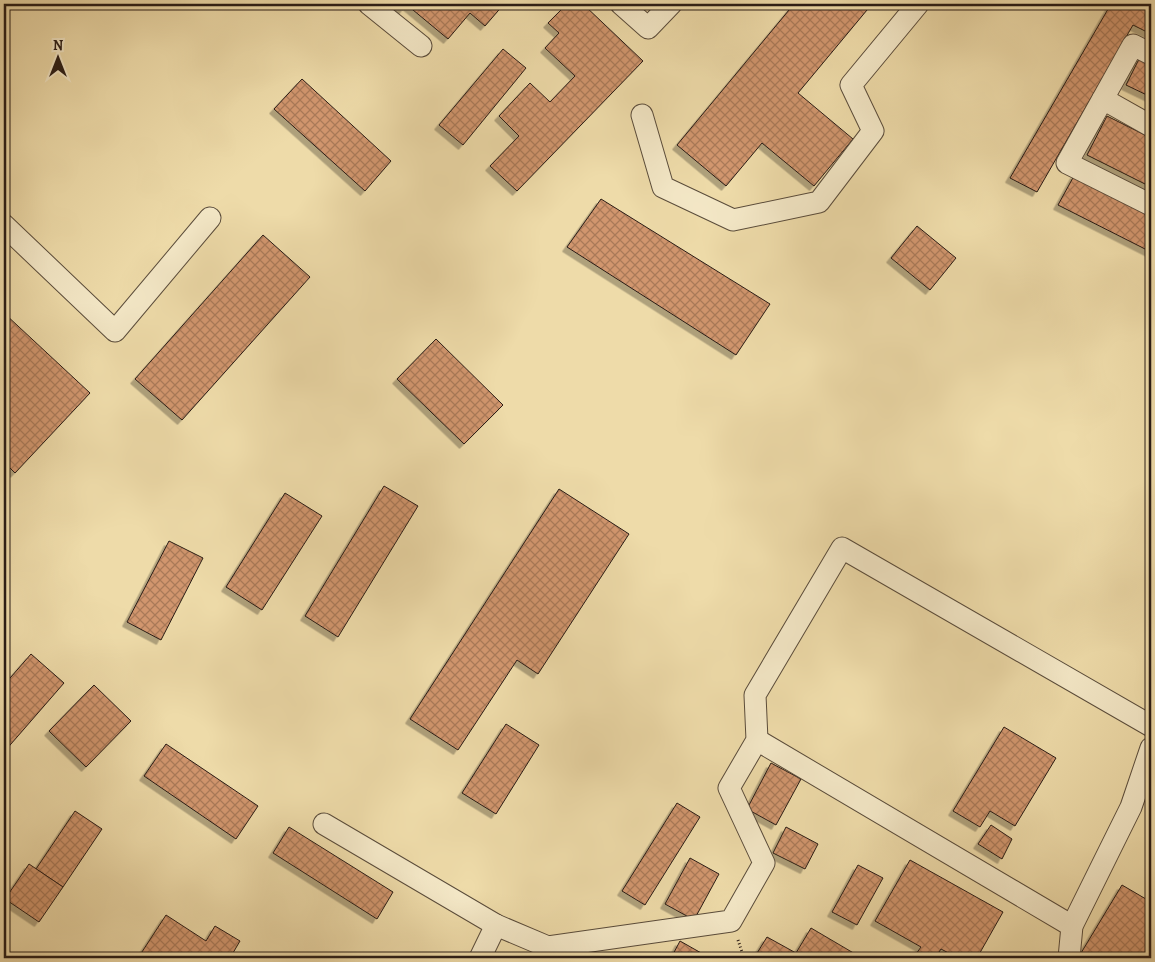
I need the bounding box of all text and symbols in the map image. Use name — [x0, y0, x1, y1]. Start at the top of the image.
north arrow — [32, 32, 82, 82]
text: N — [53, 36, 63, 55]

